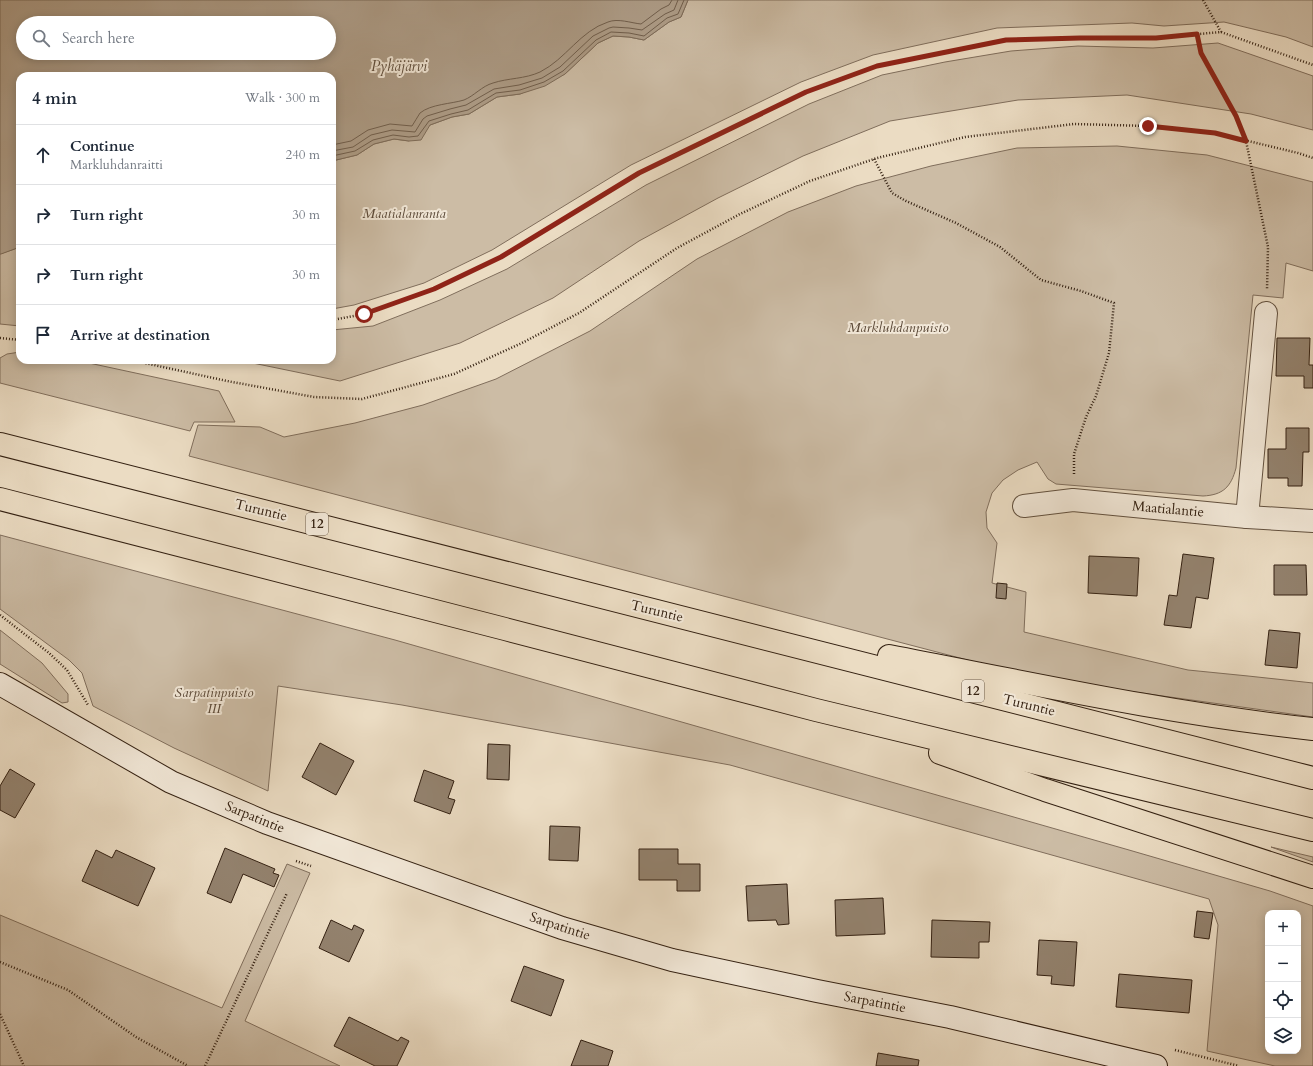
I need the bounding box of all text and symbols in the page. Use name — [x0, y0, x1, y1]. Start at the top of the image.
search box — [16, 16, 336, 60]
icon: search — [30, 27, 52, 49]
text: Search here — [62, 28, 135, 48]
water label: Pyhäjärvi — [371, 56, 428, 76]
text: 4 min — [32, 87, 77, 110]
text: Walk · 300 m — [245, 89, 320, 107]
route end — [1139, 117, 1157, 135]
text: Continue — [70, 136, 135, 156]
icon: ahead — [32, 144, 54, 166]
text: 240 m — [286, 146, 320, 164]
text: Markluhdanraitti — [70, 156, 163, 174]
icon: right — [32, 204, 54, 226]
park label: Maatialanranta — [362, 204, 446, 223]
text: Turn right — [70, 205, 143, 225]
text: 30 m — [292, 206, 320, 224]
icon: right — [32, 264, 54, 286]
text: Turn right — [70, 265, 143, 285]
text: 30 m — [292, 266, 320, 284]
route start — [355, 305, 373, 323]
park label: Markluhdanpuisto — [848, 318, 949, 337]
icon: arrive — [32, 324, 54, 346]
text: Arrive at destination — [70, 325, 210, 345]
street label: Turuntie — [233, 494, 289, 526]
street label: Maatialantie — [1131, 496, 1205, 522]
road number: 12 — [306, 513, 328, 535]
street label: Turuntie — [629, 595, 685, 627]
road number: 12 — [962, 680, 984, 702]
park label: Sarpatinpuisto III — [175, 683, 254, 718]
street label: Turuntie — [1001, 689, 1057, 721]
street label: Sarpatintie — [222, 796, 288, 838]
street label: Sarpatintie — [527, 907, 593, 945]
map controls — [1265, 910, 1301, 1054]
button: + — [1265, 910, 1301, 946]
button: − — [1265, 946, 1301, 982]
button: locate — [1265, 982, 1301, 1018]
street label: Sarpatintie — [842, 987, 908, 1017]
button: layers — [1265, 1018, 1301, 1054]

